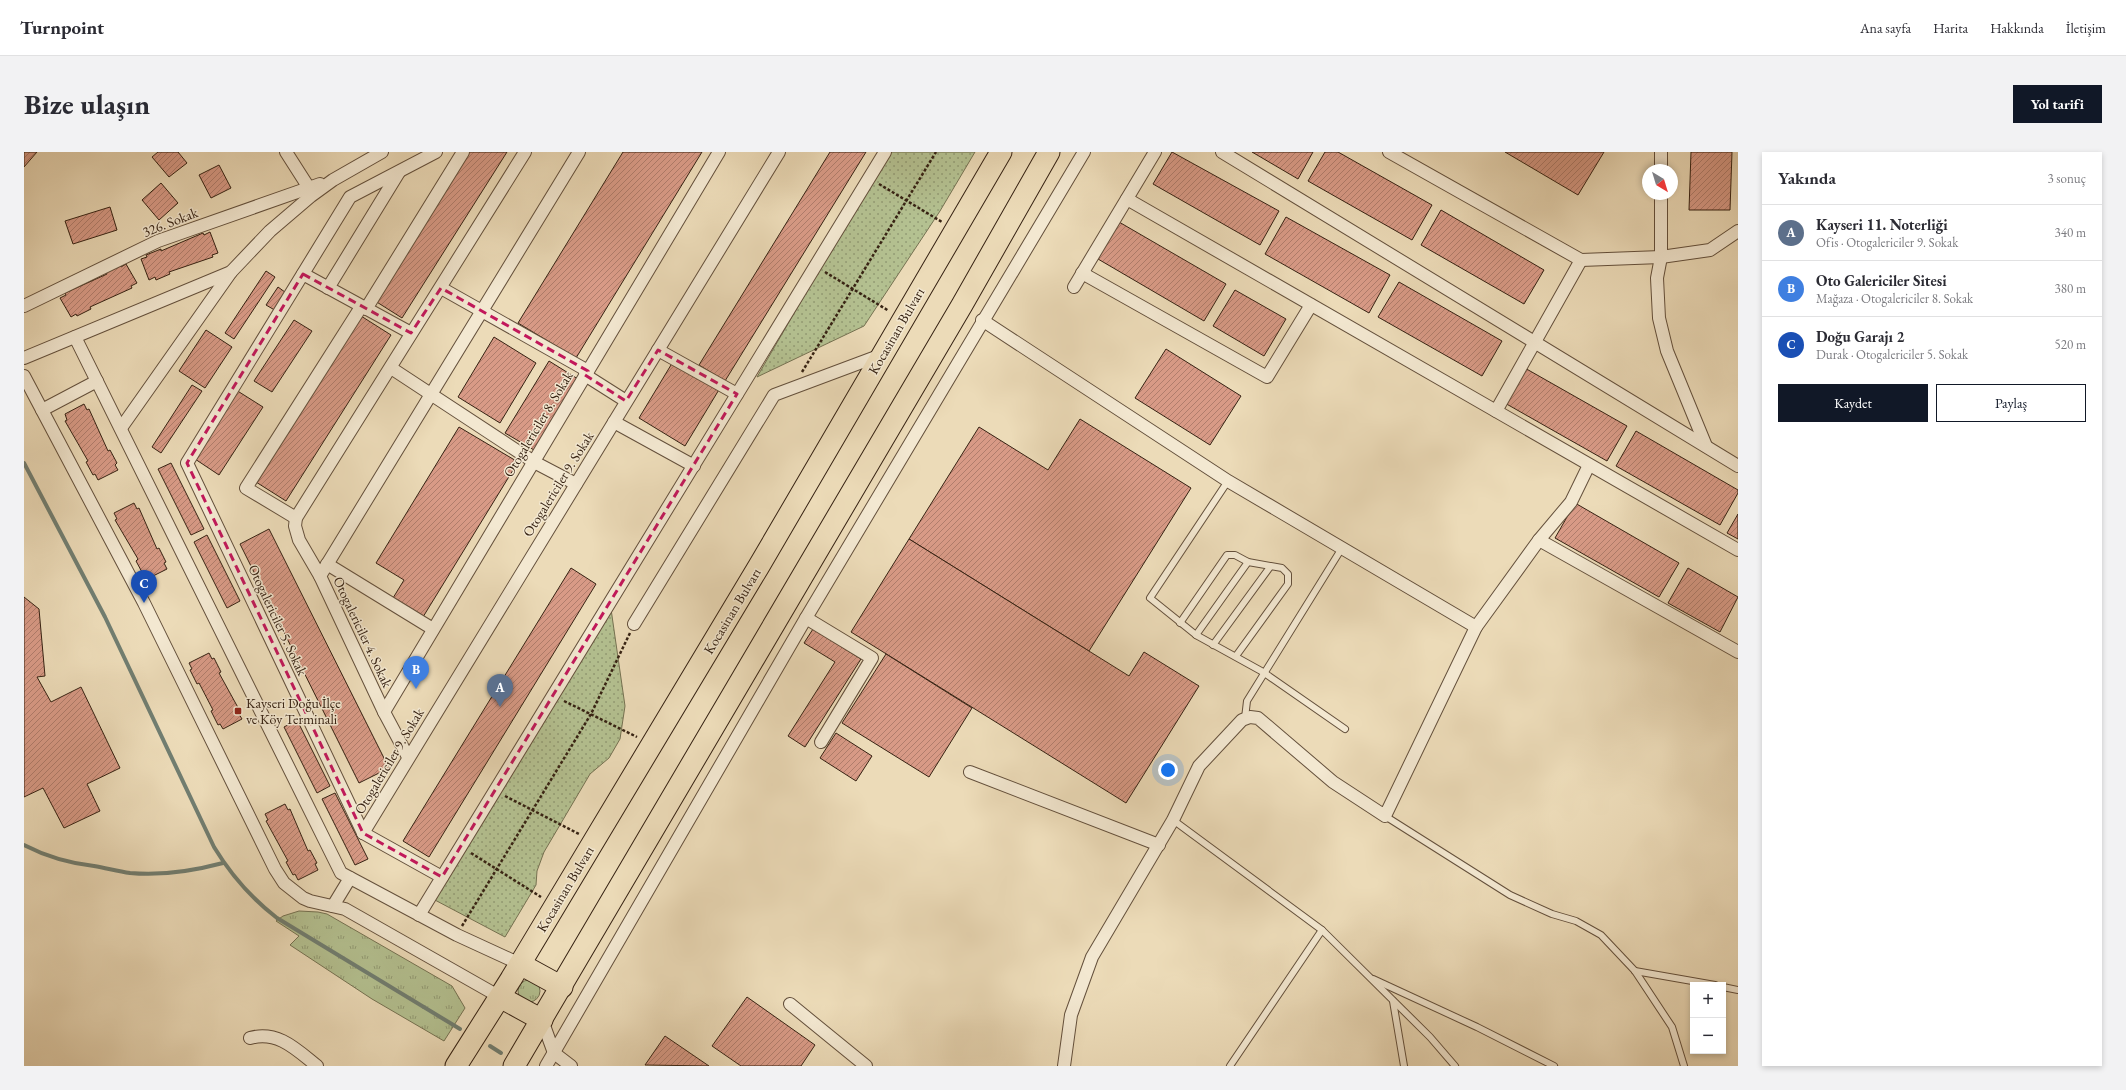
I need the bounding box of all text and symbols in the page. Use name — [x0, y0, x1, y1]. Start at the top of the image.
text: Turnpoint — [20, 15, 104, 40]
text: Ana sayfa — [1860, 19, 1911, 37]
text: Harita — [1933, 19, 1968, 37]
text: Hakkında — [1990, 19, 2044, 37]
text: İletişim — [2066, 19, 2106, 37]
button: Yol tarifi — [2013, 85, 2102, 123]
text: Bize ulaşın — [24, 86, 150, 122]
north arrow — [1642, 164, 1678, 200]
text: Yakında — [1778, 167, 1836, 189]
text: 3 sonuç — [2048, 170, 2086, 187]
street label: 326. Sokak — [140, 203, 201, 241]
text: Kayseri 11. Noterliği — [1816, 215, 1948, 234]
text: A — [1786, 224, 1796, 241]
text: 340 m — [2055, 224, 2086, 241]
text: Ofis · Otogalericiler 9. Sokak — [1816, 234, 1958, 251]
text: Oto Galericiler Sitesi — [1816, 271, 1947, 290]
text: B — [1787, 280, 1795, 297]
text: 380 m — [2055, 280, 2086, 297]
street label: Kocasinan Bulvarı — [864, 284, 928, 378]
text: Mağaza · Otogalericiler 8. Sokak — [1816, 290, 1973, 307]
text: Doğu Garajı 2 — [1816, 327, 1904, 346]
text: C — [1786, 336, 1796, 353]
text: 520 m — [2055, 336, 2086, 353]
text: Durak · Otogalericiler 5. Sokak — [1816, 346, 1968, 363]
street label: Otogalericiler 8. Sokak — [499, 367, 577, 480]
button: Kaydet — [1778, 384, 1928, 422]
button: Paylaş — [1936, 384, 2086, 422]
street label: Otogalericiler 9. Sokak — [518, 428, 598, 540]
street label: Otogalericiler 5. Sokak — [244, 561, 312, 679]
street label: Kocasinan Bulvarı — [699, 564, 765, 657]
pin: C — [131, 570, 157, 603]
street label: Otogalericiler 4. Sokak — [329, 573, 397, 691]
pin: B — [403, 656, 429, 689]
pin: A — [487, 674, 513, 707]
place label: Kayseri Doğu İlçe ve Köy Terminali — [246, 694, 341, 728]
street label: Otogalericiler 9. Sokak — [350, 704, 428, 817]
marker: Kayseri Doğu İlçe ve Köy Terminali — [233, 706, 243, 716]
your location — [1158, 760, 1178, 780]
street label: Kocasinan Bulvarı — [532, 842, 598, 935]
map controls — [1690, 982, 1726, 1054]
button: + — [1690, 982, 1726, 1018]
button: − — [1690, 1018, 1726, 1054]

